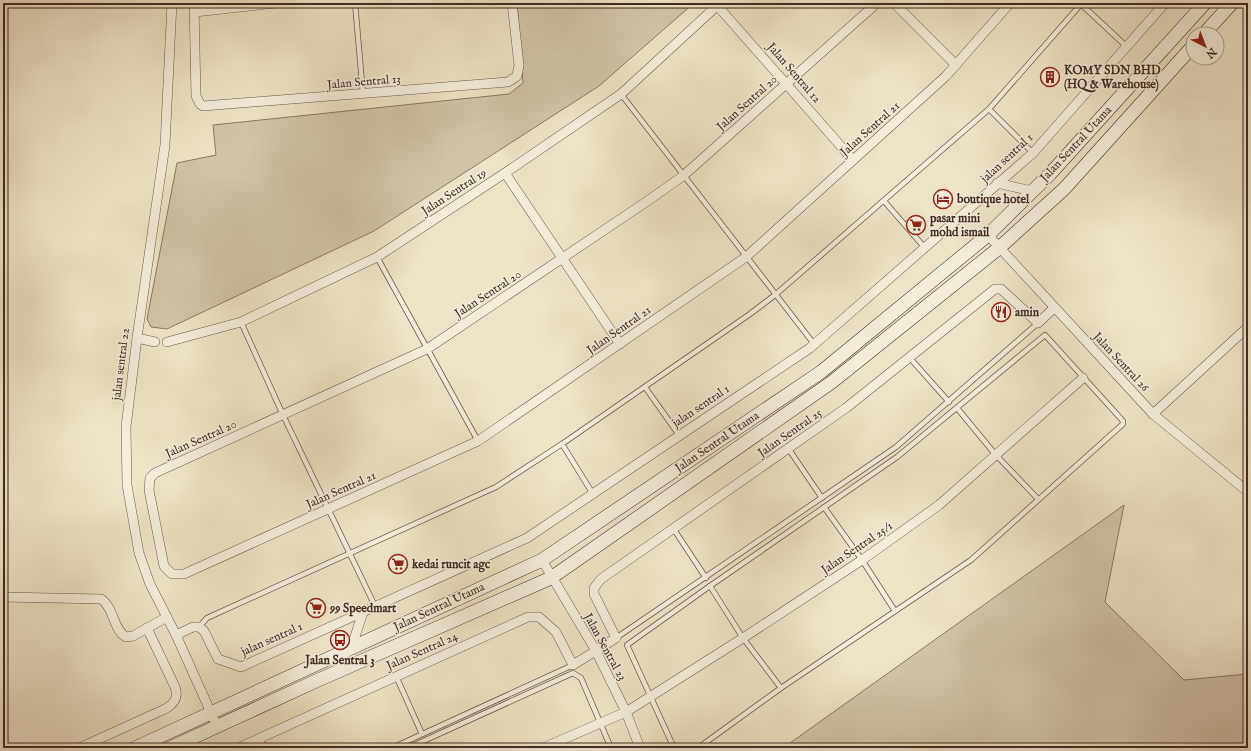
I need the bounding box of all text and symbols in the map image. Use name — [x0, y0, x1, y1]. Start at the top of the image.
north arrow — [1185, 26, 1225, 66]
street label: Jalan Sentral 12 — [762, 38, 824, 107]
text: N — [1202, 44, 1220, 61]
place label: KOMY SDN BHD (HQ & Warehouse) — [1064, 63, 1161, 93]
building icon: KOMY SDN BHD (HQ & Warehouse) — [1039, 66, 1061, 88]
street label: Jalan Sentral 13 — [325, 71, 402, 94]
street label: Jalan Sentral 20 — [712, 72, 781, 136]
street label: Jalan Sentral 21 — [836, 98, 904, 162]
street label: Jalan Sentral Utama — [1036, 102, 1116, 187]
street label: jalan sentral 1 — [977, 130, 1036, 187]
street label: Jalan Sentral 19 — [417, 165, 490, 221]
hotel icon: boutique hotel — [932, 188, 954, 210]
place label: boutique hotel — [956, 192, 1030, 208]
place label: pasar mini mohd ismail — [929, 211, 990, 240]
supermarket icon: pasar mini mohd ismail — [905, 214, 927, 236]
street label: Jalan Sentral 20 — [450, 267, 525, 323]
restaurant icon: amin — [990, 301, 1012, 323]
street label: Jalan Sentral 21 — [582, 302, 655, 360]
place label: amin — [1015, 305, 1040, 320]
street label: jalan sentral 22 — [109, 327, 133, 402]
street label: Jalan Sentral 26 — [1088, 328, 1153, 396]
street label: jalan sentral 1 — [669, 381, 732, 431]
street label: Jalan Sentral 25 — [753, 405, 826, 463]
street label: Jalan Sentral Utama — [670, 408, 763, 478]
street label: Jalan Sentral 20 — [161, 417, 239, 463]
street label: Jalan Sentral 21 — [302, 468, 379, 514]
street label: Jalan Sentral 25/1 — [817, 518, 896, 579]
supermarket icon: kedai runcit agc — [387, 553, 409, 575]
place label: kedai runcit agc — [411, 557, 491, 573]
street label: Jalan Sentral Utama — [389, 579, 488, 636]
supermarket icon: 99 Speedmart — [305, 597, 327, 619]
place label: 99 Speedmart — [329, 601, 397, 617]
street label: Jalan Sentral 23 — [578, 609, 630, 684]
street label: jalan sentral 1 — [238, 619, 305, 660]
bus stop icon: Jalan Sentral 3 — [329, 629, 351, 651]
street label: Jalan Sentral 24 — [382, 629, 460, 675]
place label: Jalan Sentral 3 — [303, 653, 375, 669]

